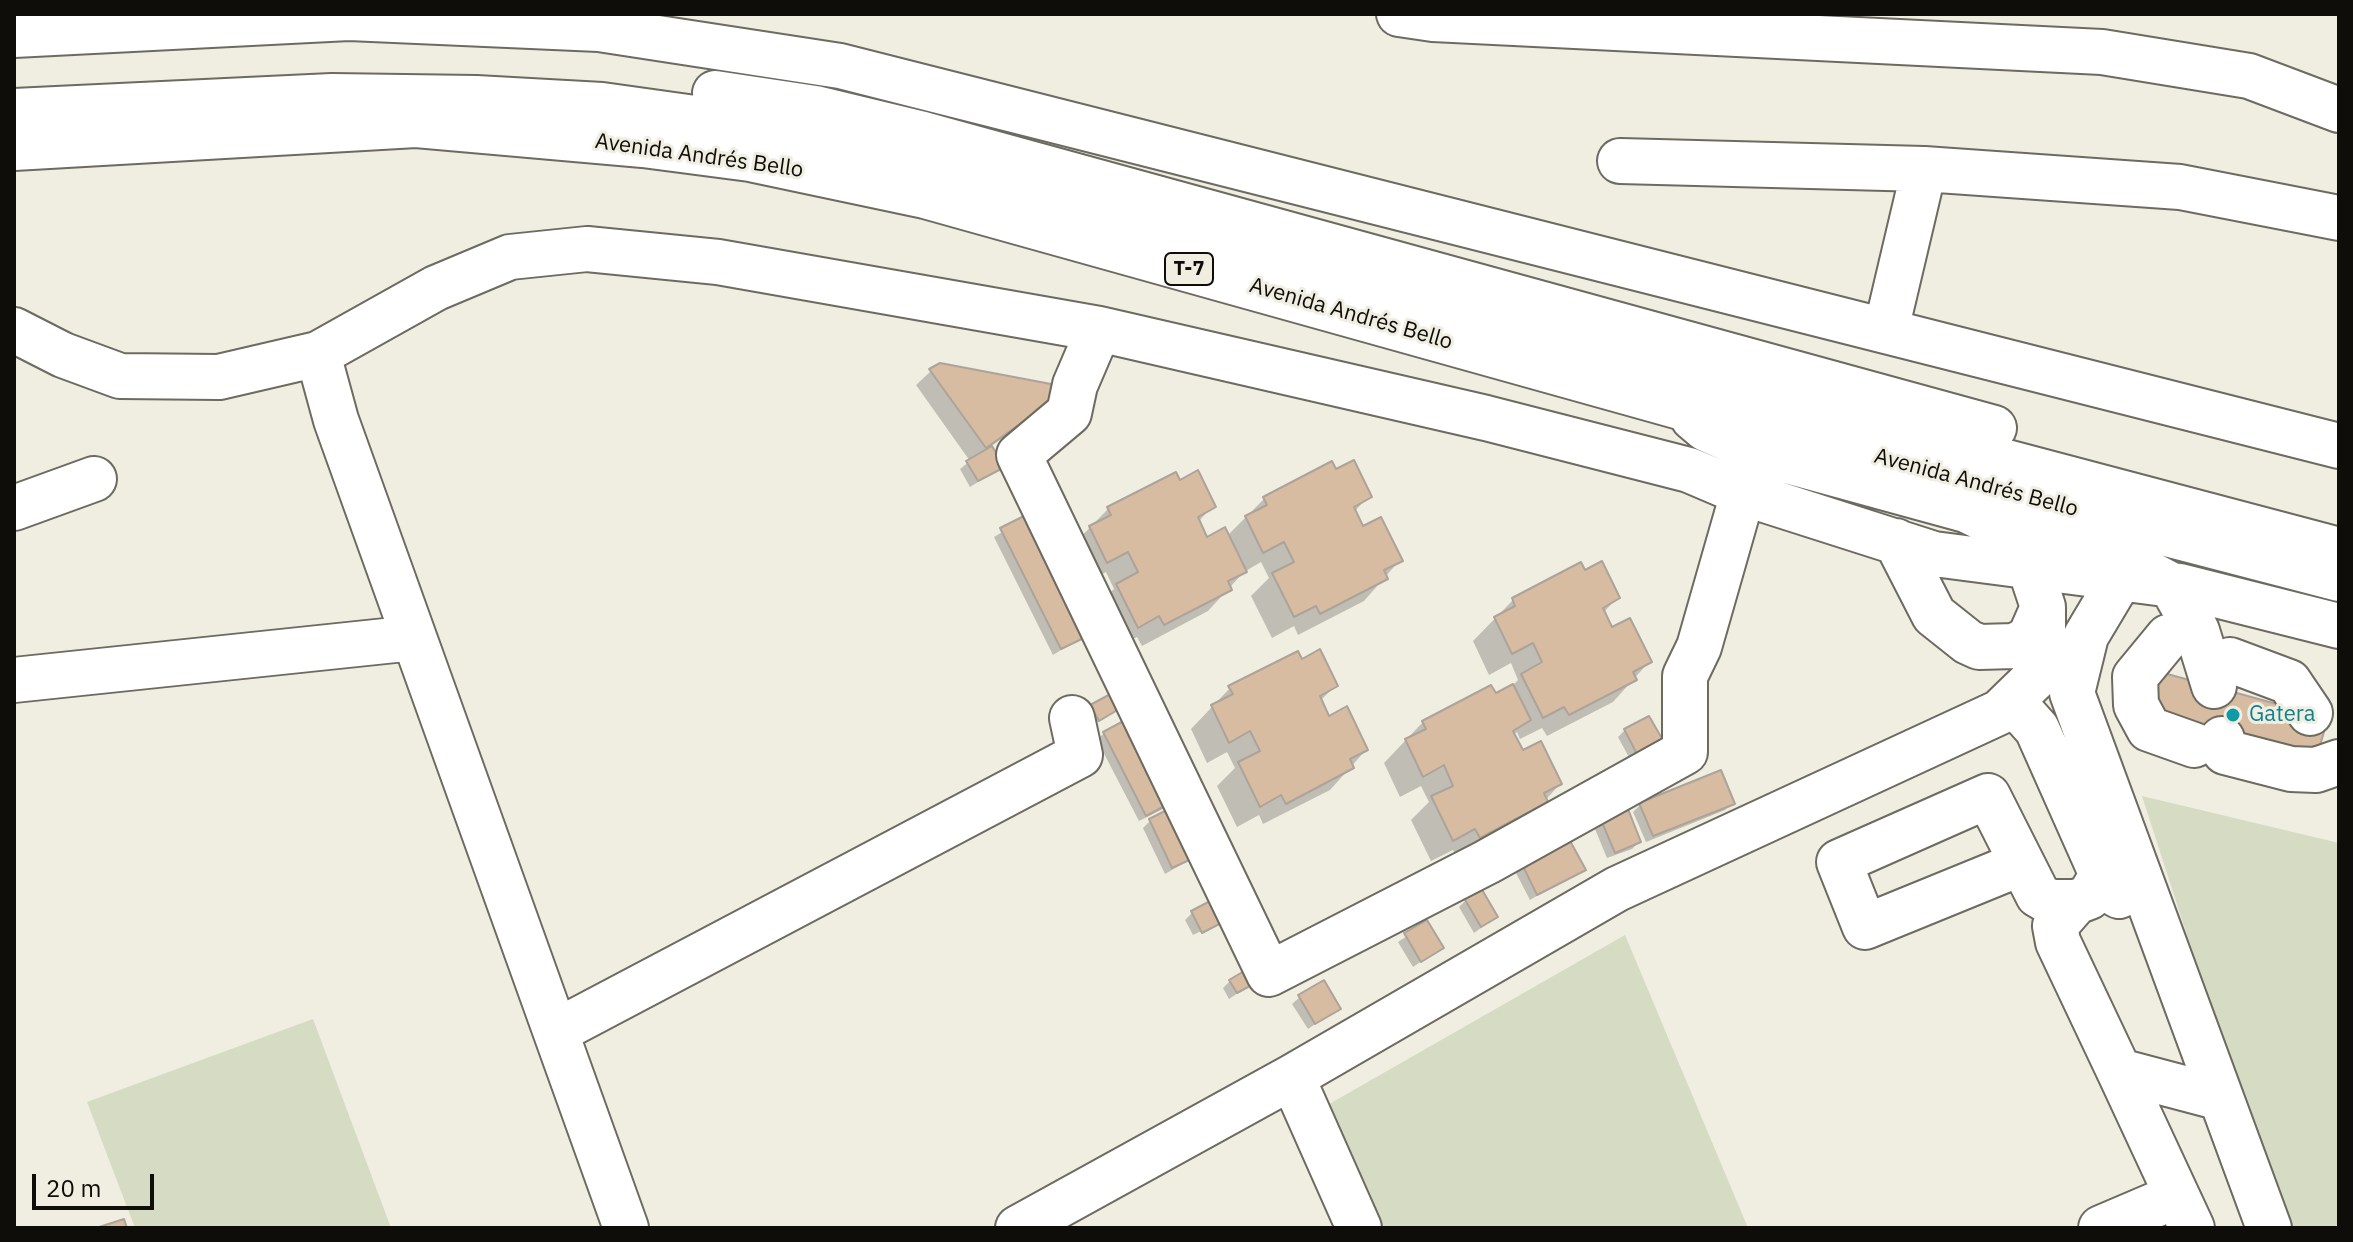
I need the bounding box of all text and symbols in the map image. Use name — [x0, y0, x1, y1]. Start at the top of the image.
street label: Avenida Andrés Bello — [593, 128, 805, 184]
road number: T-7 — [1165, 253, 1213, 285]
street label: Avenida Andrés Bello — [1246, 272, 1456, 356]
street label: Avenida Andrés Bello — [1871, 443, 2081, 523]
place label: Gatera — [2249, 702, 2315, 728]
marker: Gatera — [2224, 706, 2242, 724]
scale bar — [36, 1158, 158, 1208]
text: 20 m — [46, 1172, 101, 1204]

